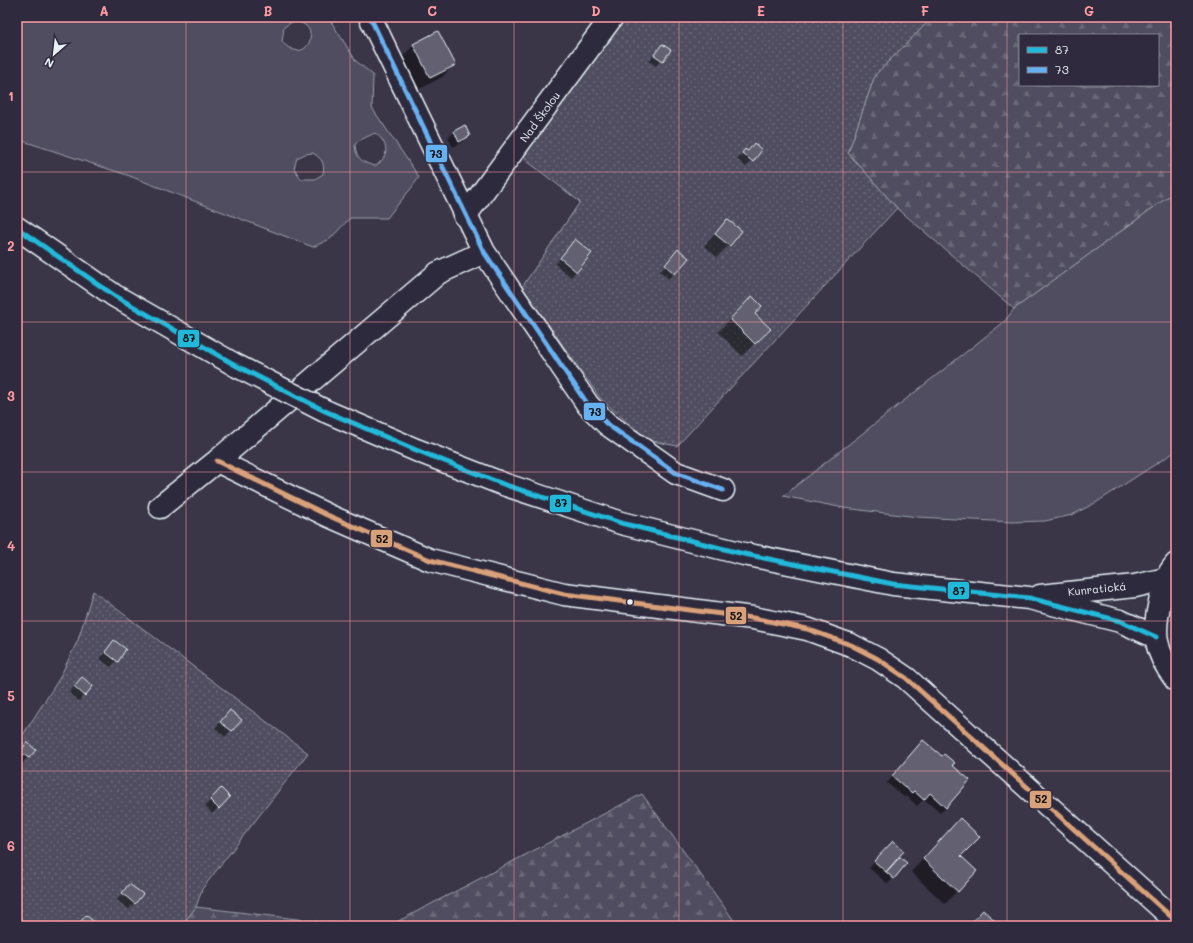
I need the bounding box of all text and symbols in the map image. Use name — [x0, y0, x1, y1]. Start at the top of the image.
text: A — [99, 2, 109, 19]
text: B — [264, 2, 273, 19]
text: C — [427, 2, 437, 19]
text: D — [591, 2, 601, 19]
text: E — [757, 2, 765, 19]
text: F — [921, 2, 929, 19]
text: G — [1084, 2, 1094, 19]
north arrow — [34, 34, 74, 74]
legend — [1019, 34, 1159, 86]
text: 87 — [1055, 41, 1069, 57]
text: N — [42, 55, 56, 72]
text: 73 — [1055, 61, 1069, 77]
text: 1 — [8, 87, 14, 104]
street label: Nad Školou — [516, 88, 563, 145]
line badge: 73 — [425, 144, 448, 163]
text: 73 — [430, 146, 443, 161]
text: 2 — [7, 237, 15, 254]
line badge: 87 — [177, 329, 200, 348]
text: 87 — [183, 330, 195, 345]
text: 3 — [7, 387, 15, 404]
line badge: 73 — [583, 402, 606, 421]
text: 73 — [589, 404, 602, 419]
line badge: 87 — [549, 494, 572, 513]
text: 87 — [555, 495, 567, 510]
line badge: 52 — [370, 529, 393, 548]
text: 52 — [376, 531, 388, 546]
text: 4 — [7, 537, 15, 554]
street label: Kunratická — [1067, 578, 1127, 599]
line badge: 87 — [947, 581, 970, 600]
text: 87 — [953, 583, 965, 598]
unlabelled marker — [625, 597, 635, 607]
line badge: 52 — [725, 606, 747, 625]
text: 52 — [730, 608, 742, 623]
text: 5 — [7, 687, 15, 704]
line badge: 52 — [1029, 790, 1052, 809]
text: 52 — [1035, 791, 1047, 806]
text: 6 — [7, 837, 15, 854]

